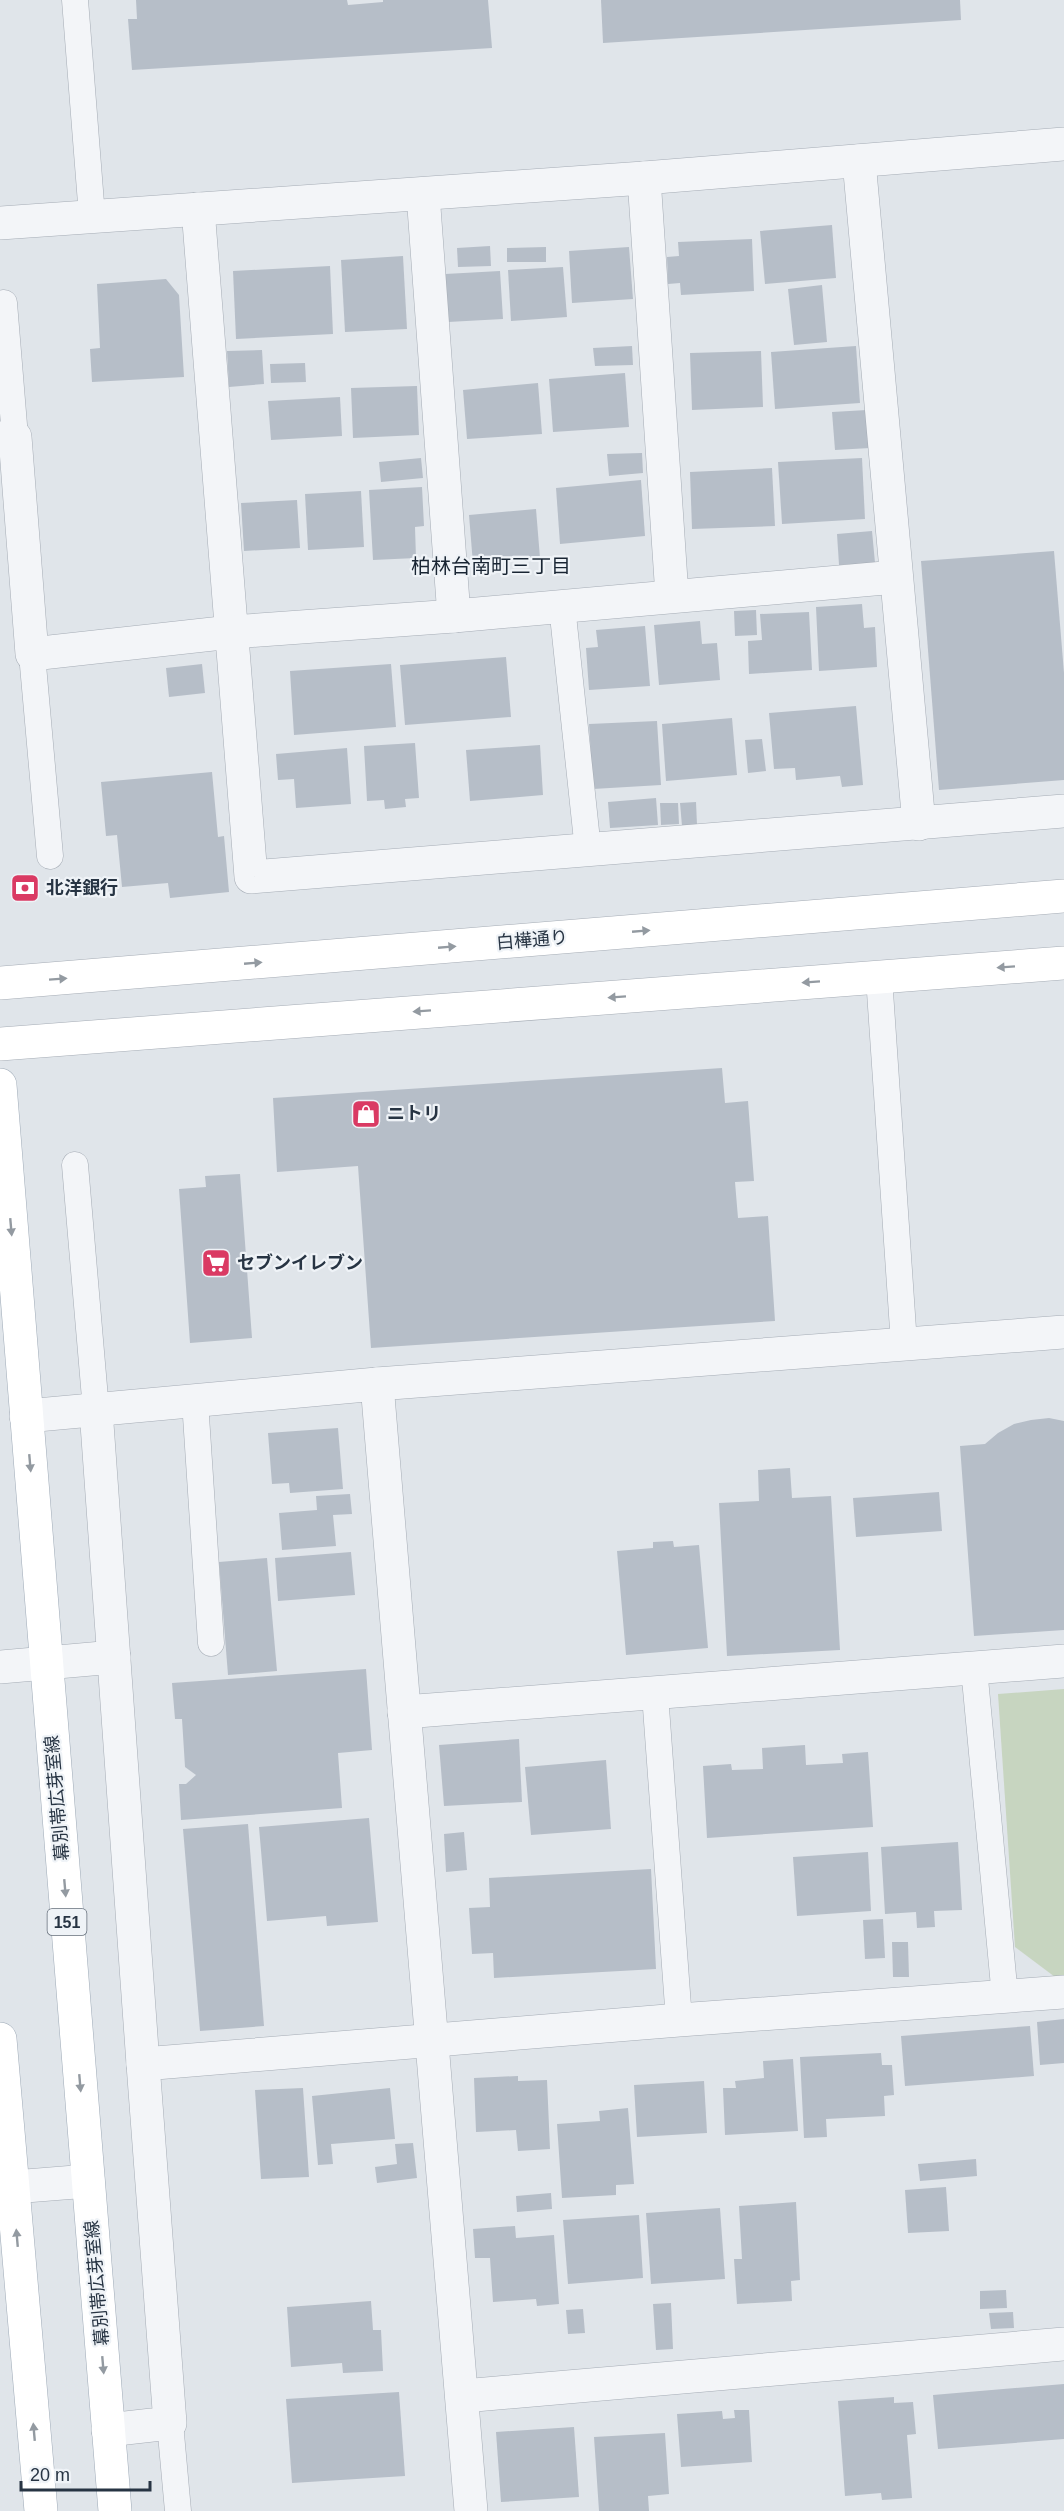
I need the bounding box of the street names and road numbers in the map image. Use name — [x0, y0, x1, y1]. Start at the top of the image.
street label: 白樺通り — [495, 927, 569, 953]
street label: 幕別帯広芽室線 — [42, 1734, 72, 1862]
road number: 151 — [48, 1909, 86, 1935]
street label: 幕別帯広芽室線 — [82, 2219, 112, 2347]

